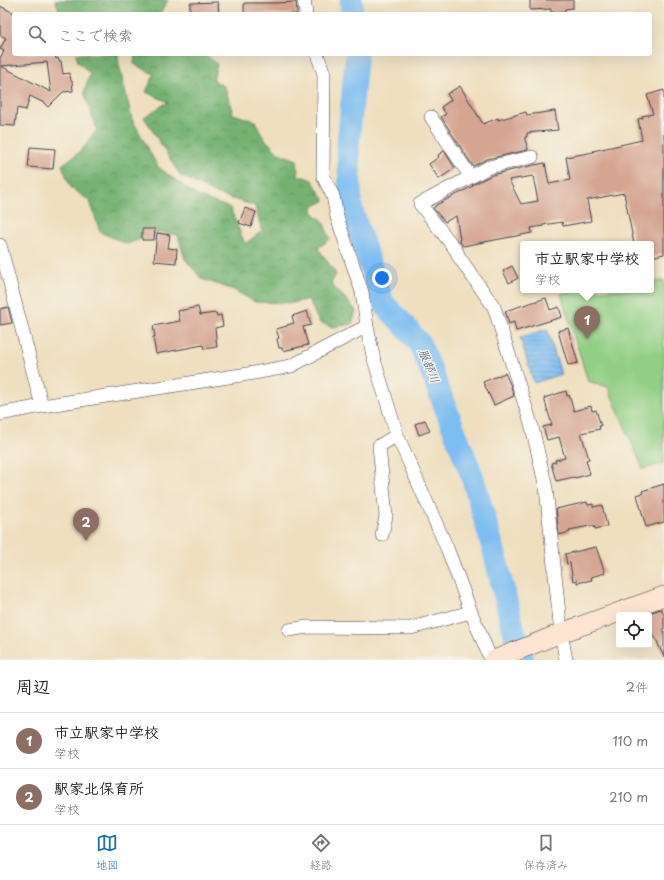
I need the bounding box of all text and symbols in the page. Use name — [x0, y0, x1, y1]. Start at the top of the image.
search box — [12, 12, 652, 56]
icon: search — [26, 23, 48, 45]
text: ここで検索 — [58, 23, 133, 46]
popup — [520, 241, 654, 293]
text: 市立駅家中学校 — [534, 246, 640, 269]
your location — [372, 268, 392, 288]
text: 学校 — [534, 269, 561, 288]
pin: 1 — [574, 306, 600, 339]
water label: 服部川 — [415, 346, 445, 386]
pin: 2 — [73, 508, 99, 541]
map controls — [616, 612, 652, 648]
button: locate — [616, 612, 652, 648]
text: 周辺 — [16, 673, 50, 699]
text: 2件 — [626, 677, 648, 696]
text: 市立駅家中学校 — [54, 720, 159, 743]
text: 1 — [26, 731, 32, 750]
text: 110 m — [613, 731, 648, 750]
text: 学校 — [54, 743, 80, 762]
text: 駅家北保育所 — [54, 776, 144, 799]
text: 2 — [24, 787, 34, 806]
text: 210 m — [609, 787, 648, 806]
text: 学校 — [54, 799, 80, 818]
tab: 地図 — [96, 832, 118, 873]
tab: 経路 — [310, 832, 332, 873]
tab: 保存済み — [524, 832, 568, 873]

